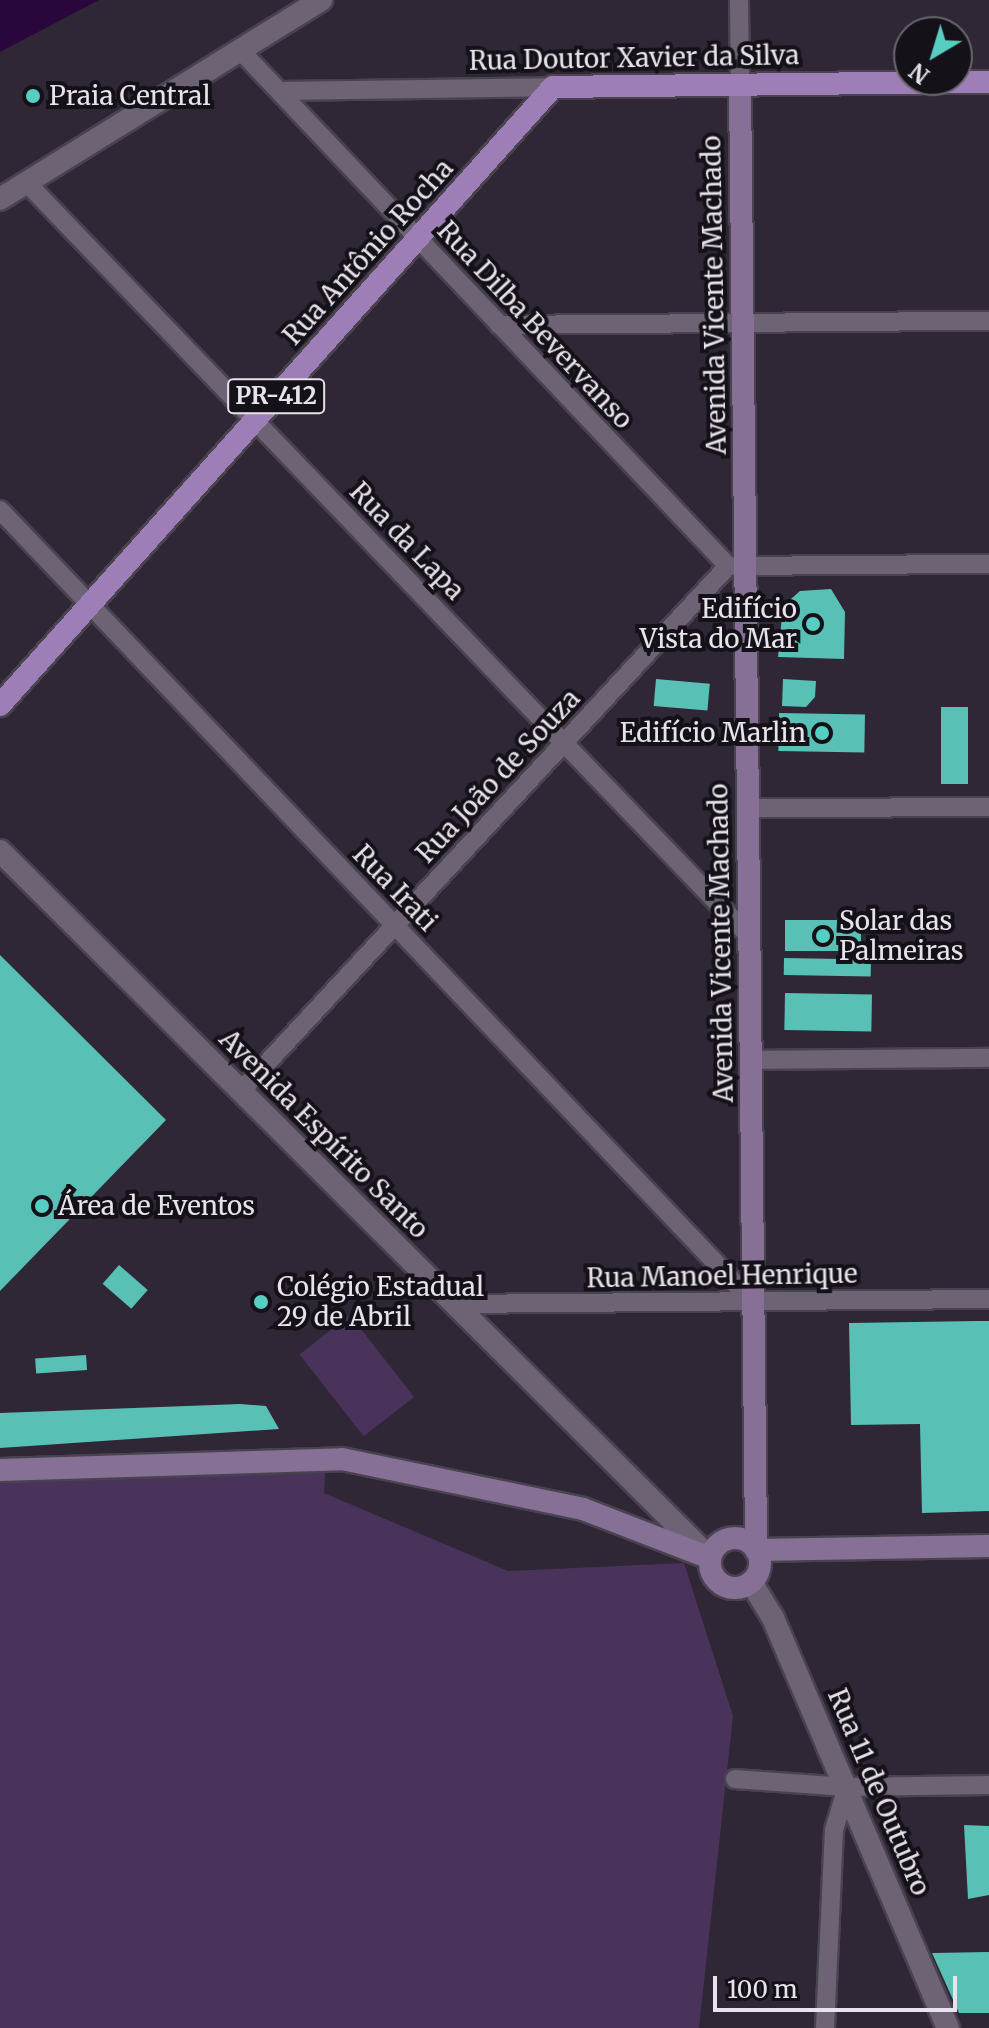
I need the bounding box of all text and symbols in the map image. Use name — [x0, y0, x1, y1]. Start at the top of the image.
north arrow — [893, 16, 973, 96]
street label: Rua Doutor Xavier da Silva — [469, 40, 799, 76]
text: N — [904, 57, 935, 90]
place label: Praia Central — [49, 80, 211, 112]
marker: Praia Central — [24, 87, 42, 105]
street label: Avenida Vicente Machado — [696, 135, 732, 455]
street label: Rua Antônio Rocha — [277, 153, 459, 351]
street label: Rua Dilba Bevervanso — [431, 215, 639, 435]
road number: PR-412 — [226, 376, 326, 416]
street label: Rua da Lapa — [343, 476, 471, 606]
place label: Edifício Vista do Mar — [640, 593, 797, 654]
marker: Edifício Vista do Mar — [804, 615, 822, 633]
street label: Rua João de Souza — [410, 683, 586, 869]
place label: Edifício Marlin — [620, 717, 806, 749]
marker: Edifício Marlin — [813, 724, 831, 742]
street label: Avenida Vicente Machado — [703, 783, 739, 1103]
street label: Rua Irati — [347, 839, 443, 937]
place label: Solar das Palmeiras — [839, 905, 963, 966]
marker: Solar das Palmeiras — [814, 927, 832, 945]
street label: Avenida Espírito Santo — [213, 1023, 435, 1245]
place label: Área de Eventos — [58, 1190, 255, 1222]
marker: Área de Eventos — [33, 1197, 51, 1215]
street label: Rua Manoel Henrique — [586, 1258, 858, 1294]
place label: Colégio Estadual 29 de Abril — [277, 1271, 484, 1332]
marker: Colégio Estadual 29 de Abril — [252, 1293, 270, 1311]
street label: Rua 11 de Outubro — [821, 1684, 937, 1900]
scale bar — [717, 1960, 961, 2010]
text: 100 m — [727, 1974, 797, 2005]

